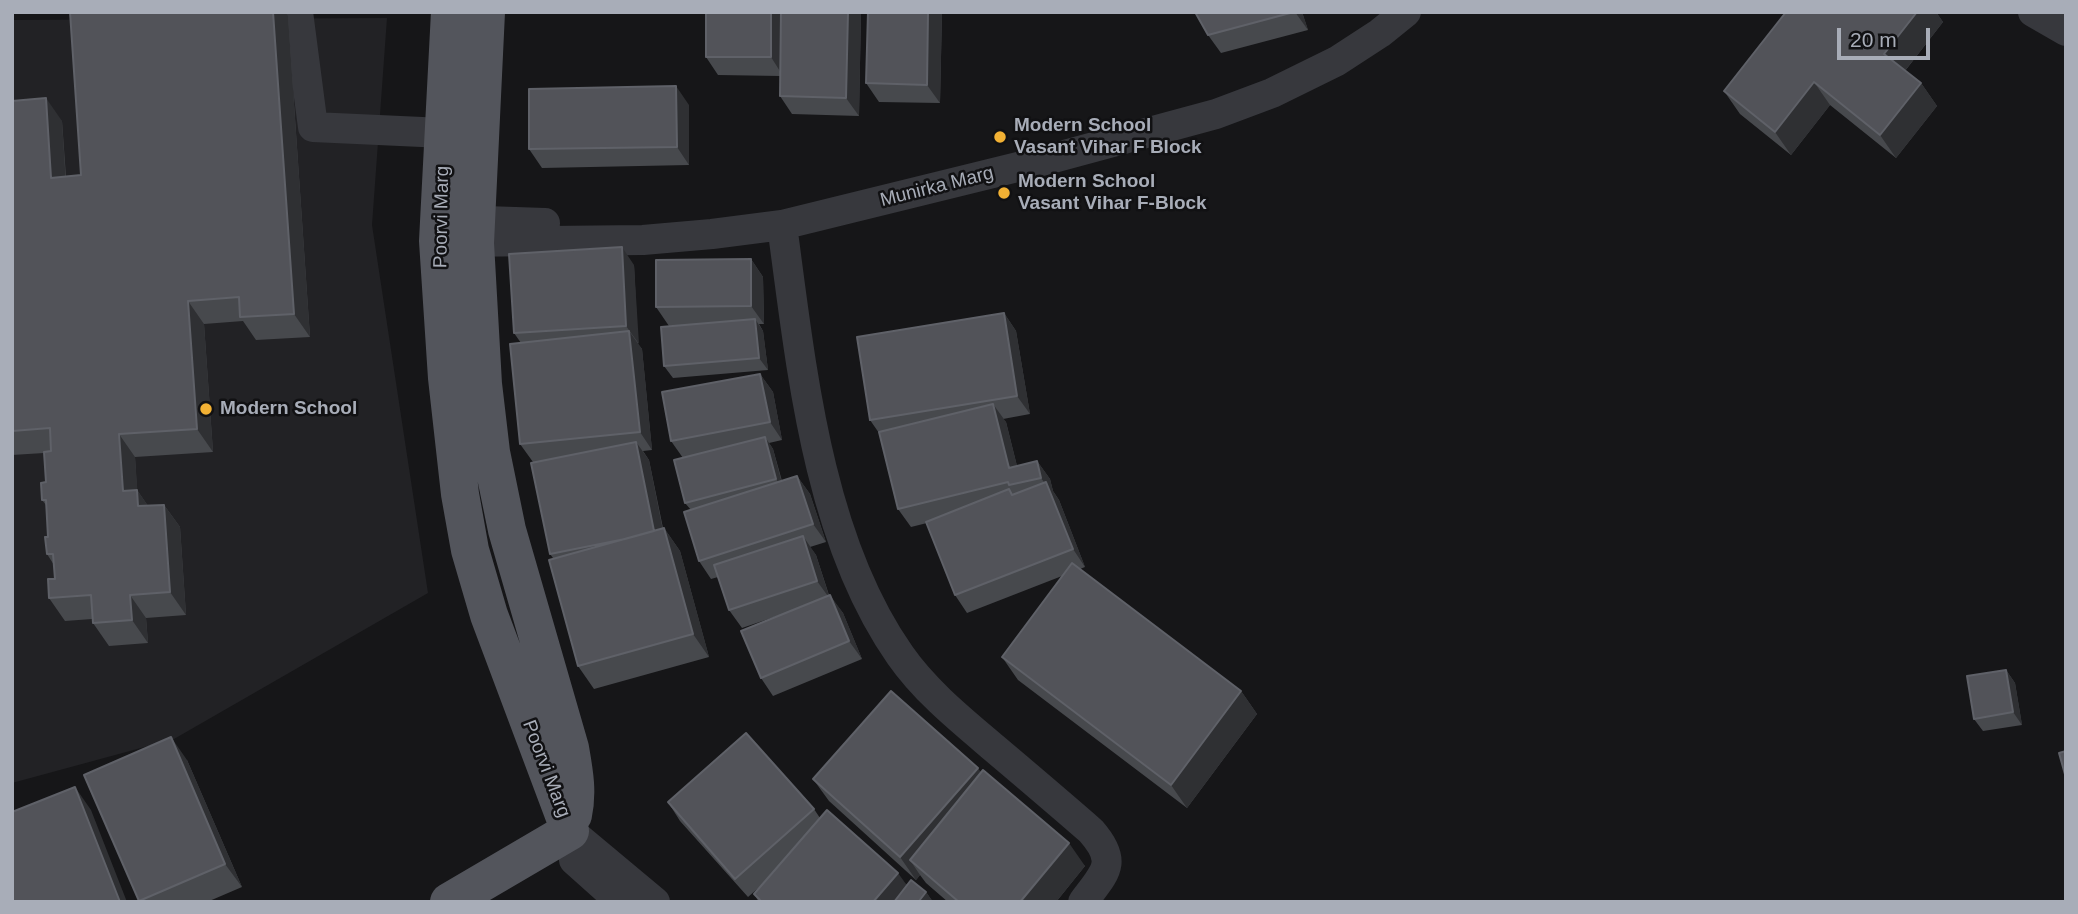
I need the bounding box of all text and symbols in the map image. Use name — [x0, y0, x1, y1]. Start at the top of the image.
scale bar — [1840, 14, 1933, 58]
text: 20 m — [1850, 28, 1897, 51]
place label: Modern School Vasant Vihar F Block — [1014, 115, 1202, 159]
marker: Modern School Vasant Vihar F Block — [992, 129, 1008, 145]
street label: Munirka Marg — [878, 162, 996, 212]
street label: Poorvi Marg — [430, 166, 454, 268]
place label: Modern School Vasant Vihar F-Block — [1018, 171, 1207, 215]
marker: Modern School Vasant Vihar F-Block — [996, 185, 1012, 201]
place label: Modern School — [220, 398, 357, 420]
marker: Modern School — [198, 401, 214, 417]
street label: Poorvi Marg — [517, 717, 575, 821]

